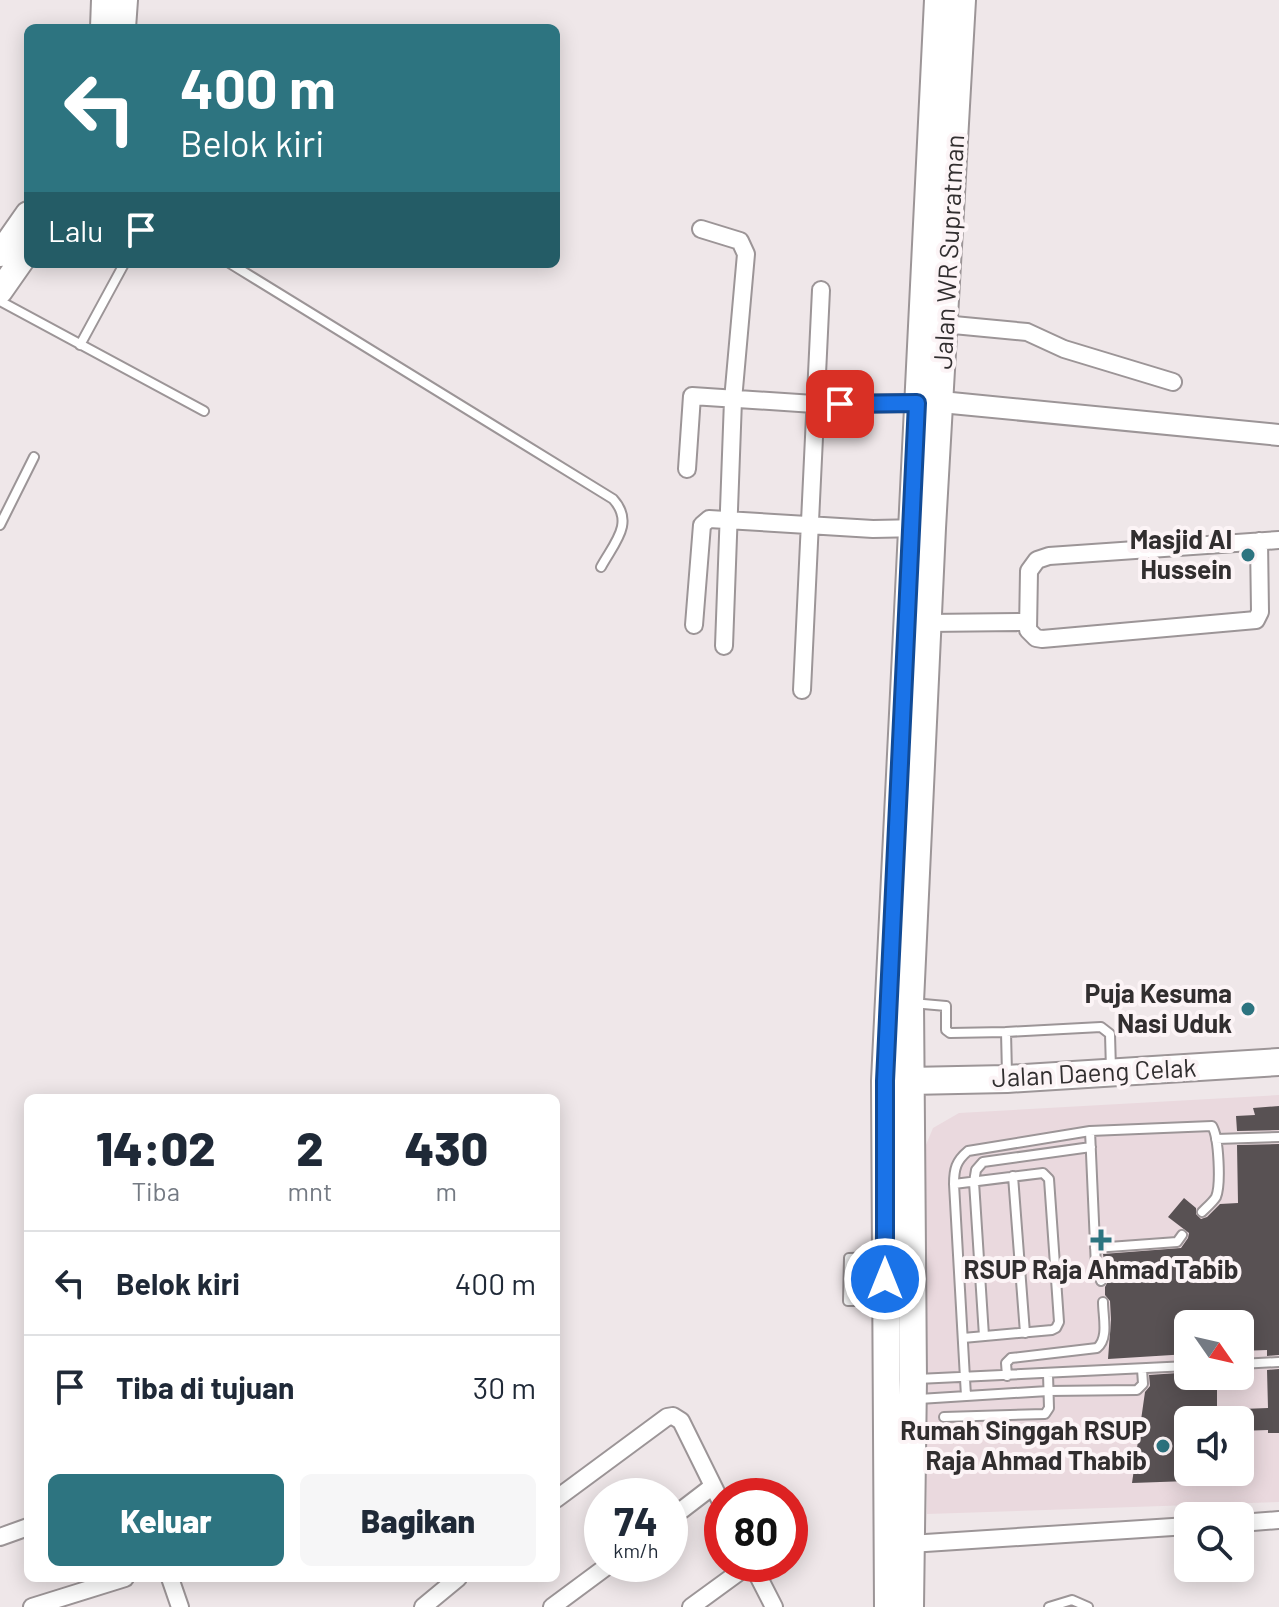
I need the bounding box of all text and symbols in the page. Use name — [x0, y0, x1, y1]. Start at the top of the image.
text: 400 m — [180, 53, 336, 120]
icon: left — [48, 56, 152, 160]
text: Belok kiri — [180, 121, 324, 164]
street label: Jalan WR Supratman — [926, 134, 969, 370]
icon: arrive — [119, 208, 163, 252]
text: Lalu — [48, 212, 103, 248]
pin — [806, 370, 874, 438]
icon: arrive — [818, 382, 862, 426]
place label: Masjid Al Hussein — [1130, 523, 1232, 584]
marker: Masjid Al Hussein — [1239, 546, 1257, 564]
place label: Puja Kesuma Nasi Uduk — [1085, 977, 1232, 1038]
marker: Puja Kesuma Nasi Uduk — [1239, 1000, 1257, 1018]
street label: Jalan Daeng Celak — [991, 1051, 1197, 1092]
text: 14:02 — [96, 1118, 216, 1176]
text: 2 — [296, 1118, 324, 1176]
text: 430 — [404, 1118, 488, 1176]
text: Tiba — [131, 1175, 180, 1206]
text: mnt — [287, 1175, 332, 1206]
text: m — [435, 1175, 457, 1206]
marker: RSUP Raja Ahmad Tabib — [1090, 1229, 1112, 1251]
position arrow — [843, 1237, 927, 1321]
place label: RSUP Raja Ahmad Tabib — [964, 1253, 1238, 1284]
icon: left — [48, 1261, 92, 1305]
text: Belok kiri — [116, 1265, 240, 1301]
text: 400 m — [455, 1265, 536, 1301]
north arrow — [1174, 1310, 1254, 1390]
map controls — [1174, 1310, 1254, 1582]
icon: arrive — [48, 1365, 92, 1409]
text: Tiba di tujuan — [116, 1369, 294, 1405]
text: 30 m — [473, 1369, 536, 1405]
button: sound — [1174, 1406, 1254, 1486]
place label: Rumah Singgah RSUP Raja Ahmad Thabib — [900, 1414, 1147, 1475]
marker: Rumah Singgah RSUP Raja Ahmad Thabib — [1154, 1437, 1172, 1455]
button: Keluar — [48, 1474, 284, 1566]
button: Bagikan — [300, 1474, 536, 1566]
speed limit sign: 80 — [704, 1478, 808, 1582]
text: 74 — [614, 1496, 658, 1544]
button: search — [1174, 1502, 1254, 1582]
text: km/h — [613, 1538, 659, 1562]

